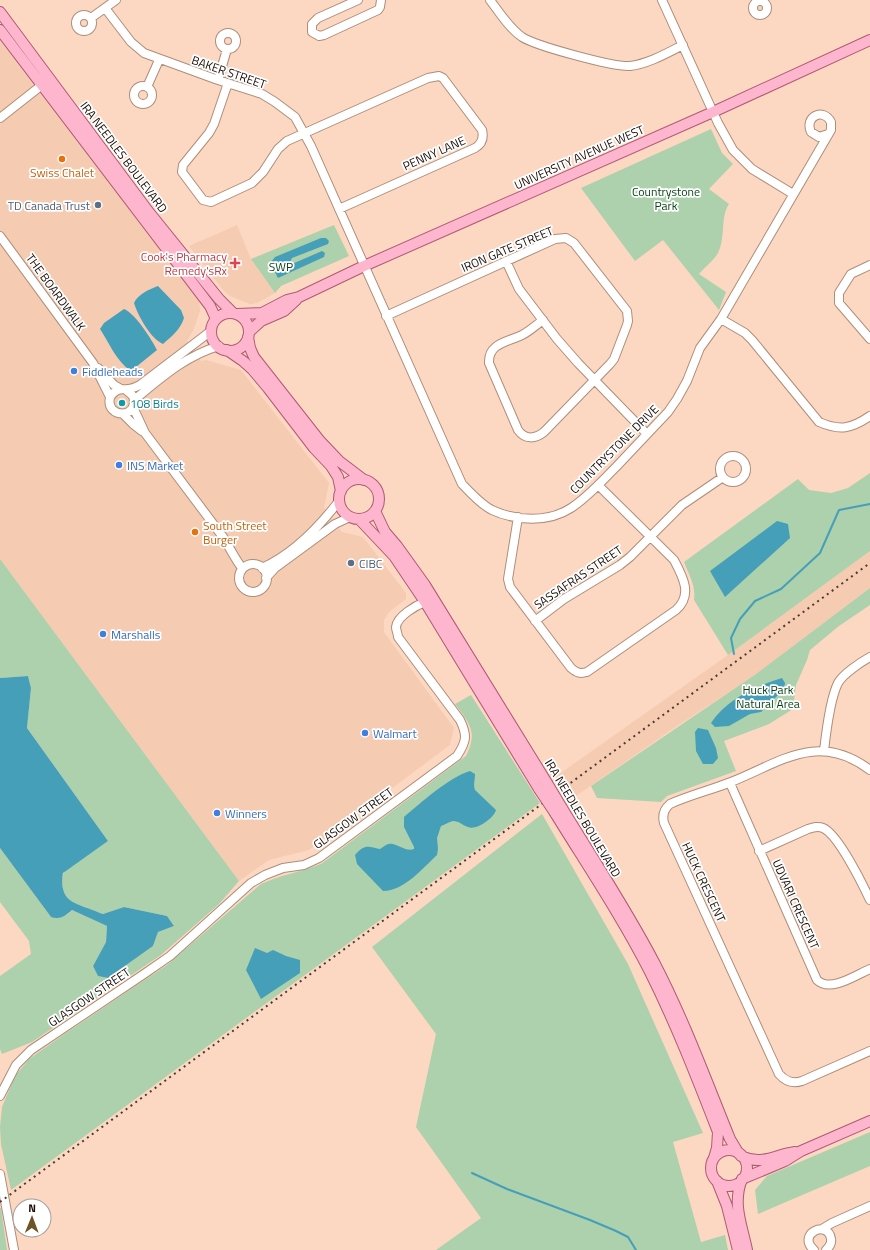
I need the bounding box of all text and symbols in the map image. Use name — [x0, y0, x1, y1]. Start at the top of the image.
street label: BAKER STREET — [189, 50, 269, 94]
street label: IRA NEEDLES BOULEVARD — [76, 97, 172, 217]
street label: UNIVERSITY AVENUE WEST — [511, 120, 648, 194]
street label: PENNY LANE — [400, 131, 469, 175]
marker: Swiss Chalet — [57, 154, 67, 164]
place label: Swiss Chalet — [30, 163, 95, 182]
park label: Countrystone Park — [632, 182, 700, 215]
place label: TD Canada Trust — [8, 196, 91, 215]
marker: TD Canada Trust — [93, 200, 103, 210]
street label: IRON GATE STREET — [458, 221, 557, 277]
place label: Cook's Pharmacy Remedy'sRx — [141, 247, 228, 280]
street label: THE BOARDWALK — [22, 250, 91, 335]
park label: SWP — [269, 257, 293, 276]
marker: Cook's Pharmacy Remedy'sRx — [230, 258, 240, 268]
place label: Fiddleheads — [82, 362, 143, 381]
marker: Fiddleheads — [69, 366, 79, 376]
place label: 108 Birds — [130, 394, 179, 413]
marker: 108 Birds — [117, 398, 127, 408]
street label: COUNTRYSTONE DRIVE — [565, 400, 663, 498]
place label: INS Market — [127, 456, 184, 475]
marker: INS Market — [114, 460, 124, 470]
place label: South Street Burger — [203, 516, 267, 549]
marker: South Street Burger — [190, 527, 200, 537]
street label: SASSAFRAS STREET — [530, 540, 627, 614]
place label: CIBC — [359, 554, 383, 573]
marker: CIBC — [346, 558, 356, 568]
place label: Marshalls — [111, 625, 161, 644]
marker: Marshalls — [98, 629, 108, 639]
park label: Huck Park Natural Area — [736, 680, 800, 713]
place label: Walmart — [373, 724, 417, 743]
marker: Walmart — [360, 728, 370, 738]
street label: IRA NEEDLES BOULEVARD — [540, 755, 626, 881]
street label: GLASGOW STREET — [309, 782, 398, 854]
place label: Winners — [225, 804, 267, 823]
marker: Winners — [212, 808, 222, 818]
street label: HUCK CRESCENT — [677, 839, 731, 926]
street label: UDVARI CRESCENT — [768, 856, 825, 953]
street label: GLASGOW STREET — [44, 962, 134, 1031]
north arrow — [12, 1198, 52, 1238]
text: N — [28, 1200, 36, 1216]

